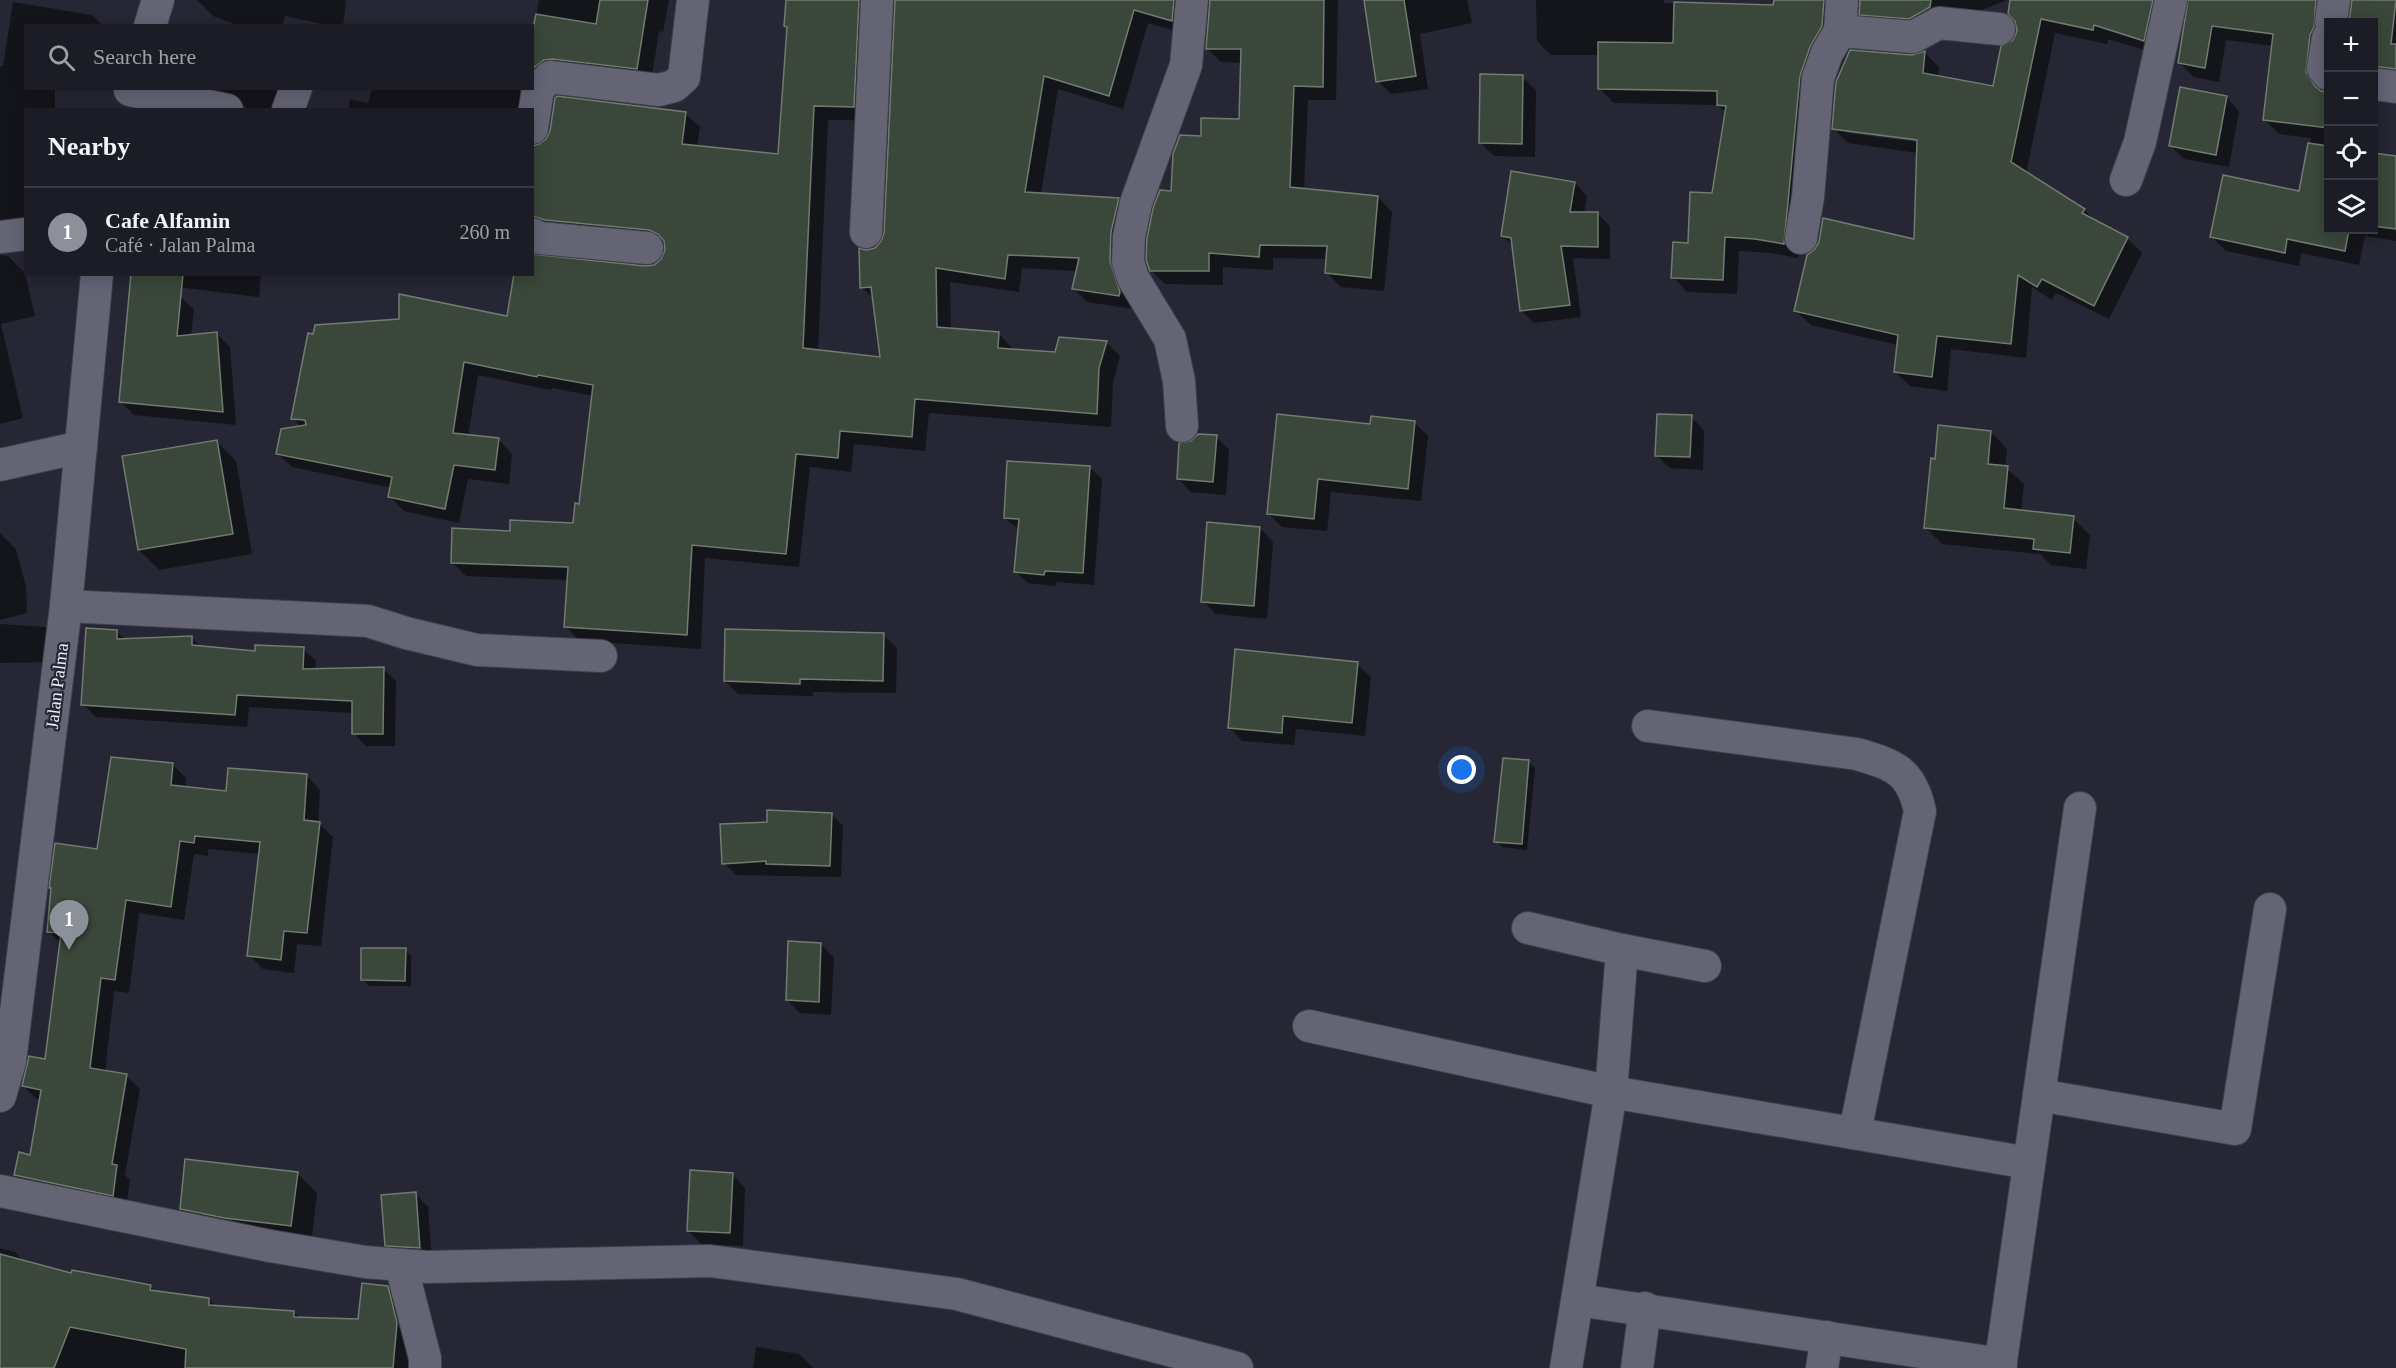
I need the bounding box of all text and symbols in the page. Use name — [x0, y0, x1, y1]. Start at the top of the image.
map controls — [2324, 18, 2378, 234]
button: + — [2324, 18, 2378, 72]
search box — [24, 24, 534, 90]
icon: search — [45, 41, 78, 74]
text: Search here — [93, 44, 196, 69]
button: − — [2324, 72, 2378, 126]
button: locate — [2324, 126, 2378, 180]
text: Nearby — [48, 132, 130, 161]
button: layers — [2324, 180, 2378, 234]
text: Cafe Alfamin — [105, 208, 230, 233]
text: 1 — [63, 221, 73, 243]
text: 260 m — [459, 221, 510, 243]
text: Café · Jalan Palma — [105, 234, 256, 256]
street label: Jalan Palma — [42, 642, 72, 730]
your location — [1447, 755, 1476, 784]
pin: 1 — [50, 900, 88, 950]

